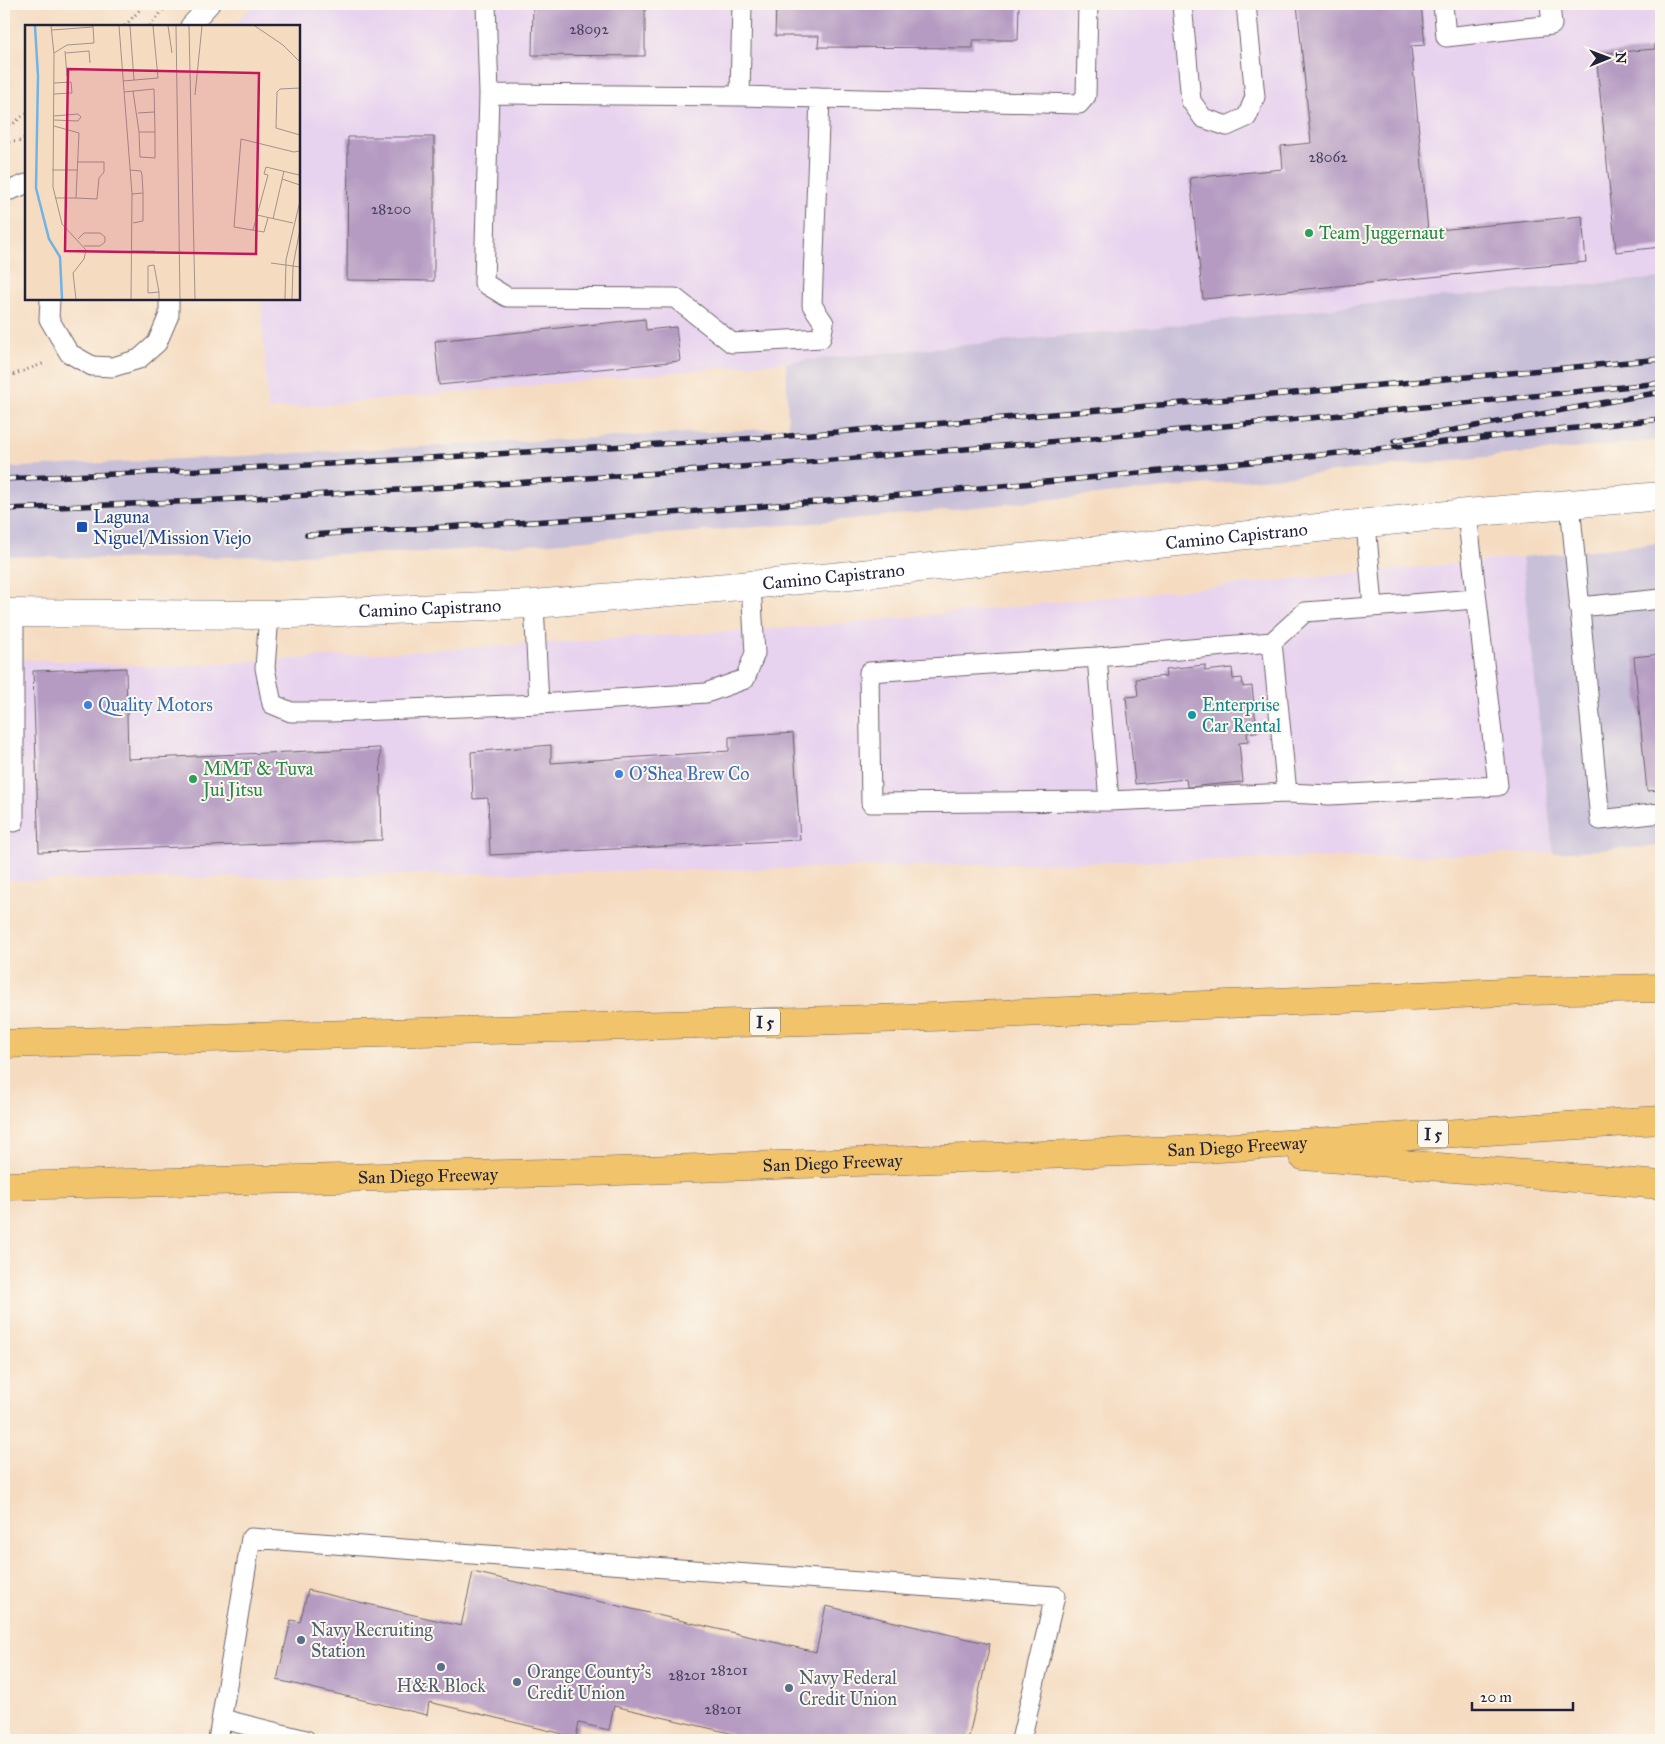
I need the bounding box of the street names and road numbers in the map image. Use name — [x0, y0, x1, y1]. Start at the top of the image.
street label: Camino Capistrano — [1164, 518, 1309, 554]
street label: Camino Capistrano — [761, 559, 906, 595]
street label: Camino Capistrano — [358, 594, 502, 622]
road number: I 5 — [750, 1009, 780, 1036]
road number: I 5 — [1418, 1120, 1448, 1148]
street label: San Diego Freeway — [1167, 1131, 1309, 1161]
street label: San Diego Freeway — [762, 1149, 904, 1177]
street label: San Diego Freeway — [358, 1163, 499, 1189]

